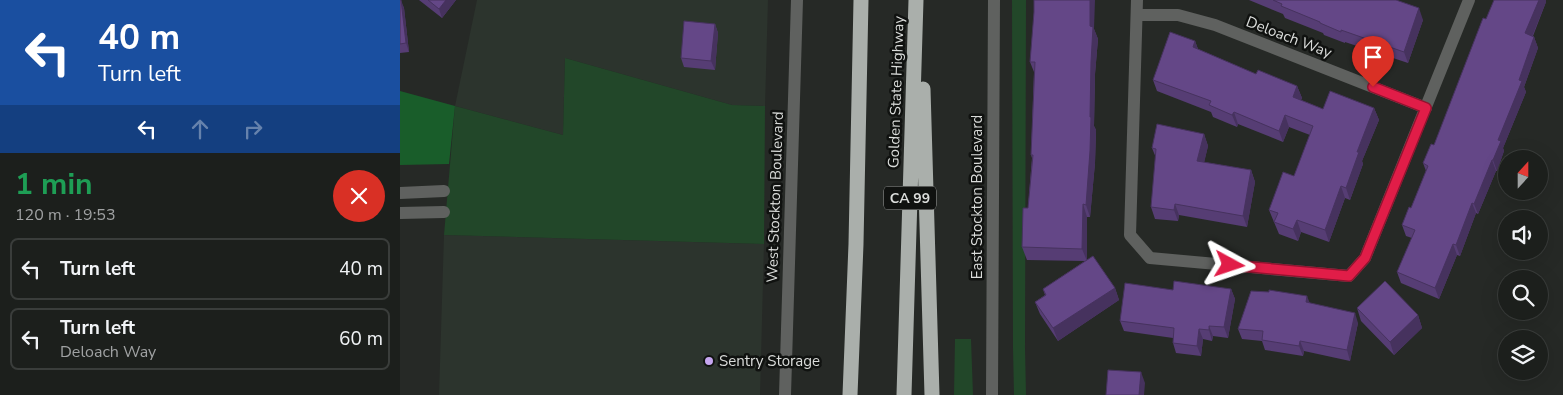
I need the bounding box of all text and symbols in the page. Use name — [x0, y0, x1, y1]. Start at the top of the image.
street label: Deloach Way — [1243, 11, 1335, 63]
text: 40 m — [98, 14, 180, 61]
street label: Golden State Highway — [883, 15, 909, 168]
icon: left — [15, 20, 80, 85]
pin — [1352, 36, 1394, 87]
icon: arrive — [1359, 43, 1387, 71]
text: Turn left — [98, 59, 181, 89]
street label: West Stockton Boulevard — [762, 111, 788, 283]
icon: left — [133, 115, 161, 143]
icon: ahead — [186, 115, 214, 143]
icon: right — [239, 115, 267, 143]
street label: East Stockton Boulevard — [967, 115, 987, 279]
north arrow — [1498, 150, 1548, 200]
map controls — [1498, 150, 1548, 380]
text: 1 min — [15, 164, 93, 205]
button: close — [333, 170, 385, 222]
road number: CA 99 — [884, 187, 936, 210]
text: 120 m · 19:53 — [15, 204, 116, 226]
button: sound — [1498, 210, 1548, 260]
position arrow — [1203, 238, 1255, 290]
icon: left — [17, 255, 45, 283]
text: Turn left — [60, 256, 135, 282]
text: 40 m — [339, 256, 383, 282]
button: search — [1498, 270, 1548, 320]
text: Turn left — [60, 315, 135, 341]
icon: left — [17, 325, 45, 353]
text: 60 m — [339, 326, 383, 352]
button: layers — [1498, 330, 1548, 380]
text: Deloach Way — [60, 341, 156, 363]
place label: Sentry Storage — [719, 351, 820, 371]
marker: Sentry Storage — [703, 355, 715, 367]

